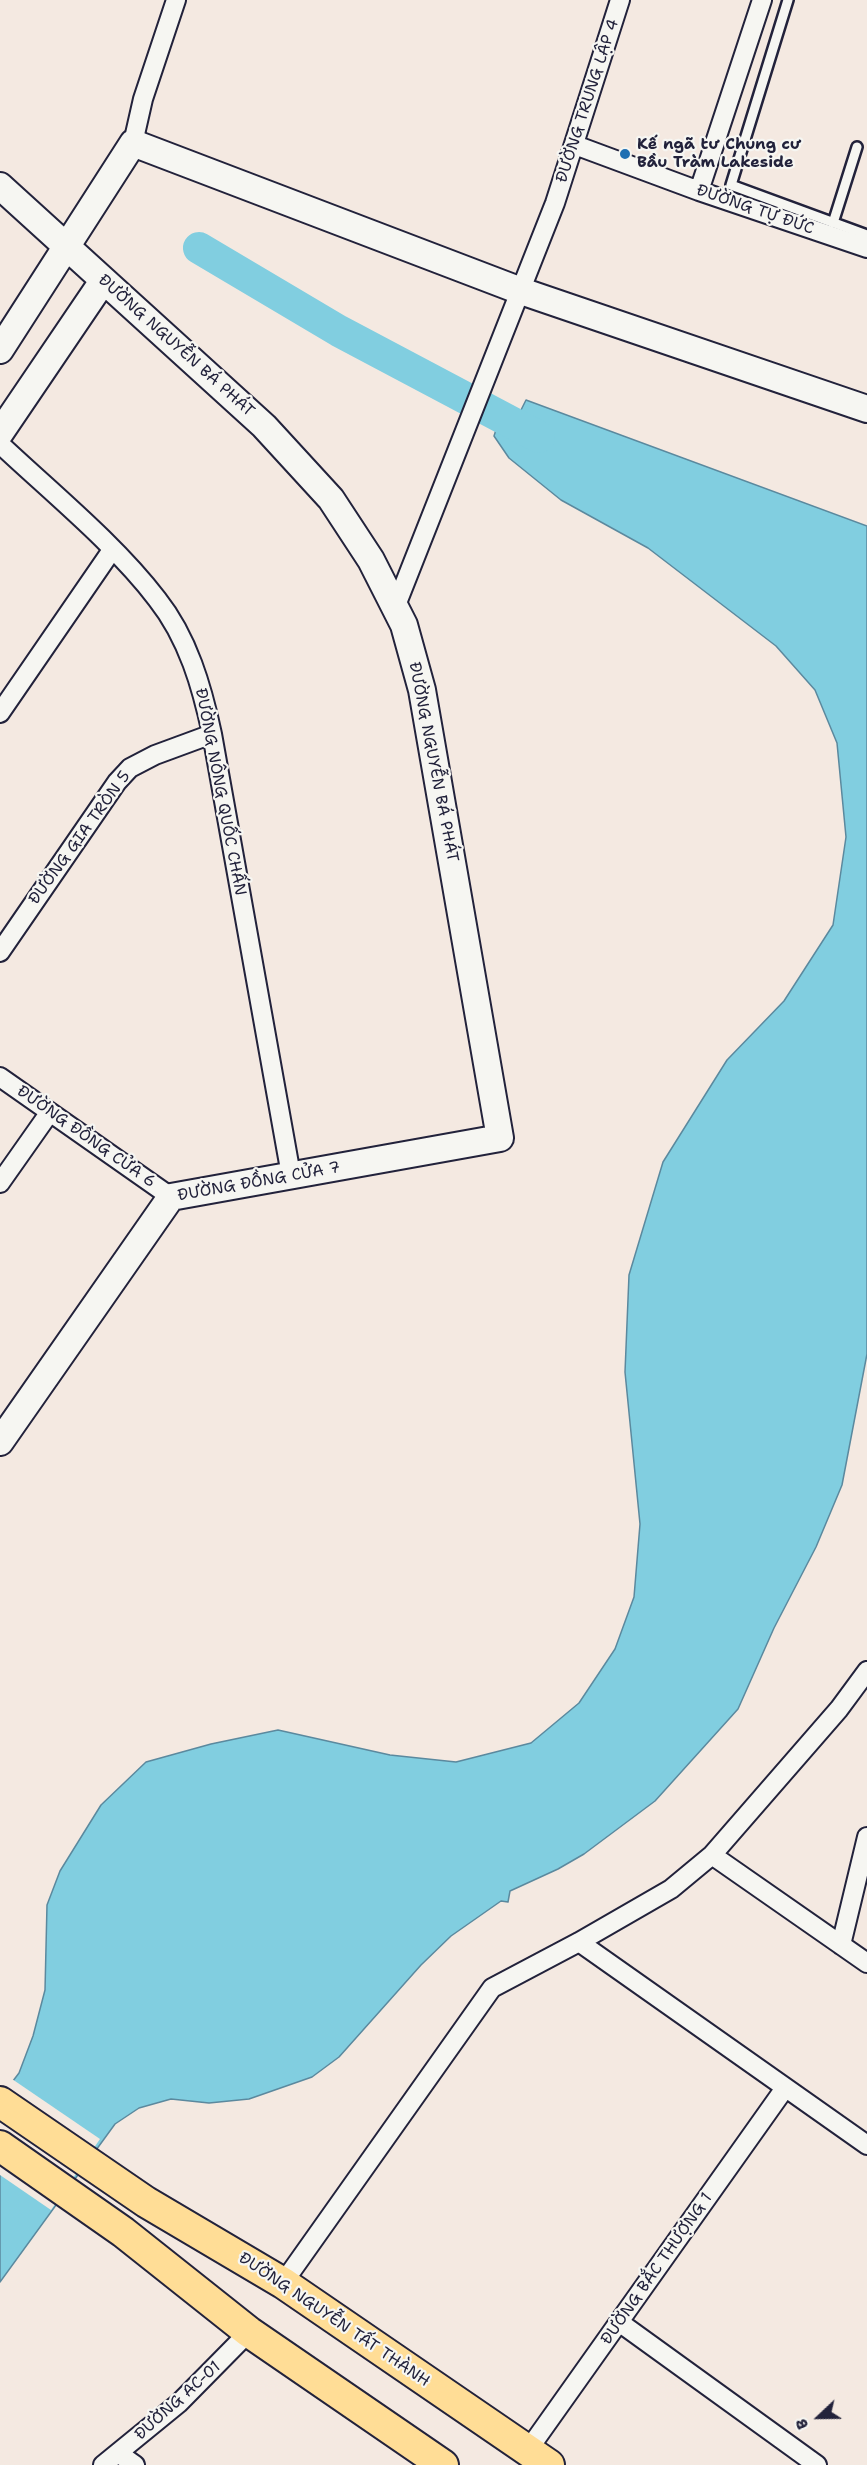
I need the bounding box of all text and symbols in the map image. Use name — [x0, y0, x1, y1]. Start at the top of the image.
street label: ĐƯỜNG TRUNG LẬP 4 — [552, 17, 624, 185]
place label: Kế ngã tư Chung cư Bầu Tràm Lakeside — [637, 135, 801, 173]
marker: Kế ngã tư Chung cư Bầu Tràm Lakeside — [618, 147, 632, 161]
street label: ĐƯỜNG TỰ ĐỨC — [694, 181, 816, 239]
street label: ĐƯỜNG NGUYỄN BÁ PHÁT — [94, 271, 258, 421]
street label: ĐƯỜNG NGUYỄN BÁ PHÁT — [404, 660, 462, 864]
street label: ĐƯỜNG NÔNG QUỐC CHẤN — [190, 687, 250, 897]
street label: ĐƯỜNG GIA TRÒN 5 — [25, 768, 135, 908]
street label: ĐƯỜNG ĐỒNG CỬA 6 — [13, 1082, 159, 1192]
street label: ĐƯỜNG ĐỒNG CỬA 7 — [176, 1158, 342, 1206]
street label: ĐƯỜNG BẮC THƯỢNG 1 — [597, 2189, 717, 2349]
street label: ĐƯỜNG NGUYỄN TẤT THÀNH — [235, 2249, 433, 2391]
street label: ĐƯỜNG AC-01 — [131, 2358, 225, 2444]
north arrow — [789, 2387, 849, 2447]
text: B — [790, 2415, 813, 2432]

